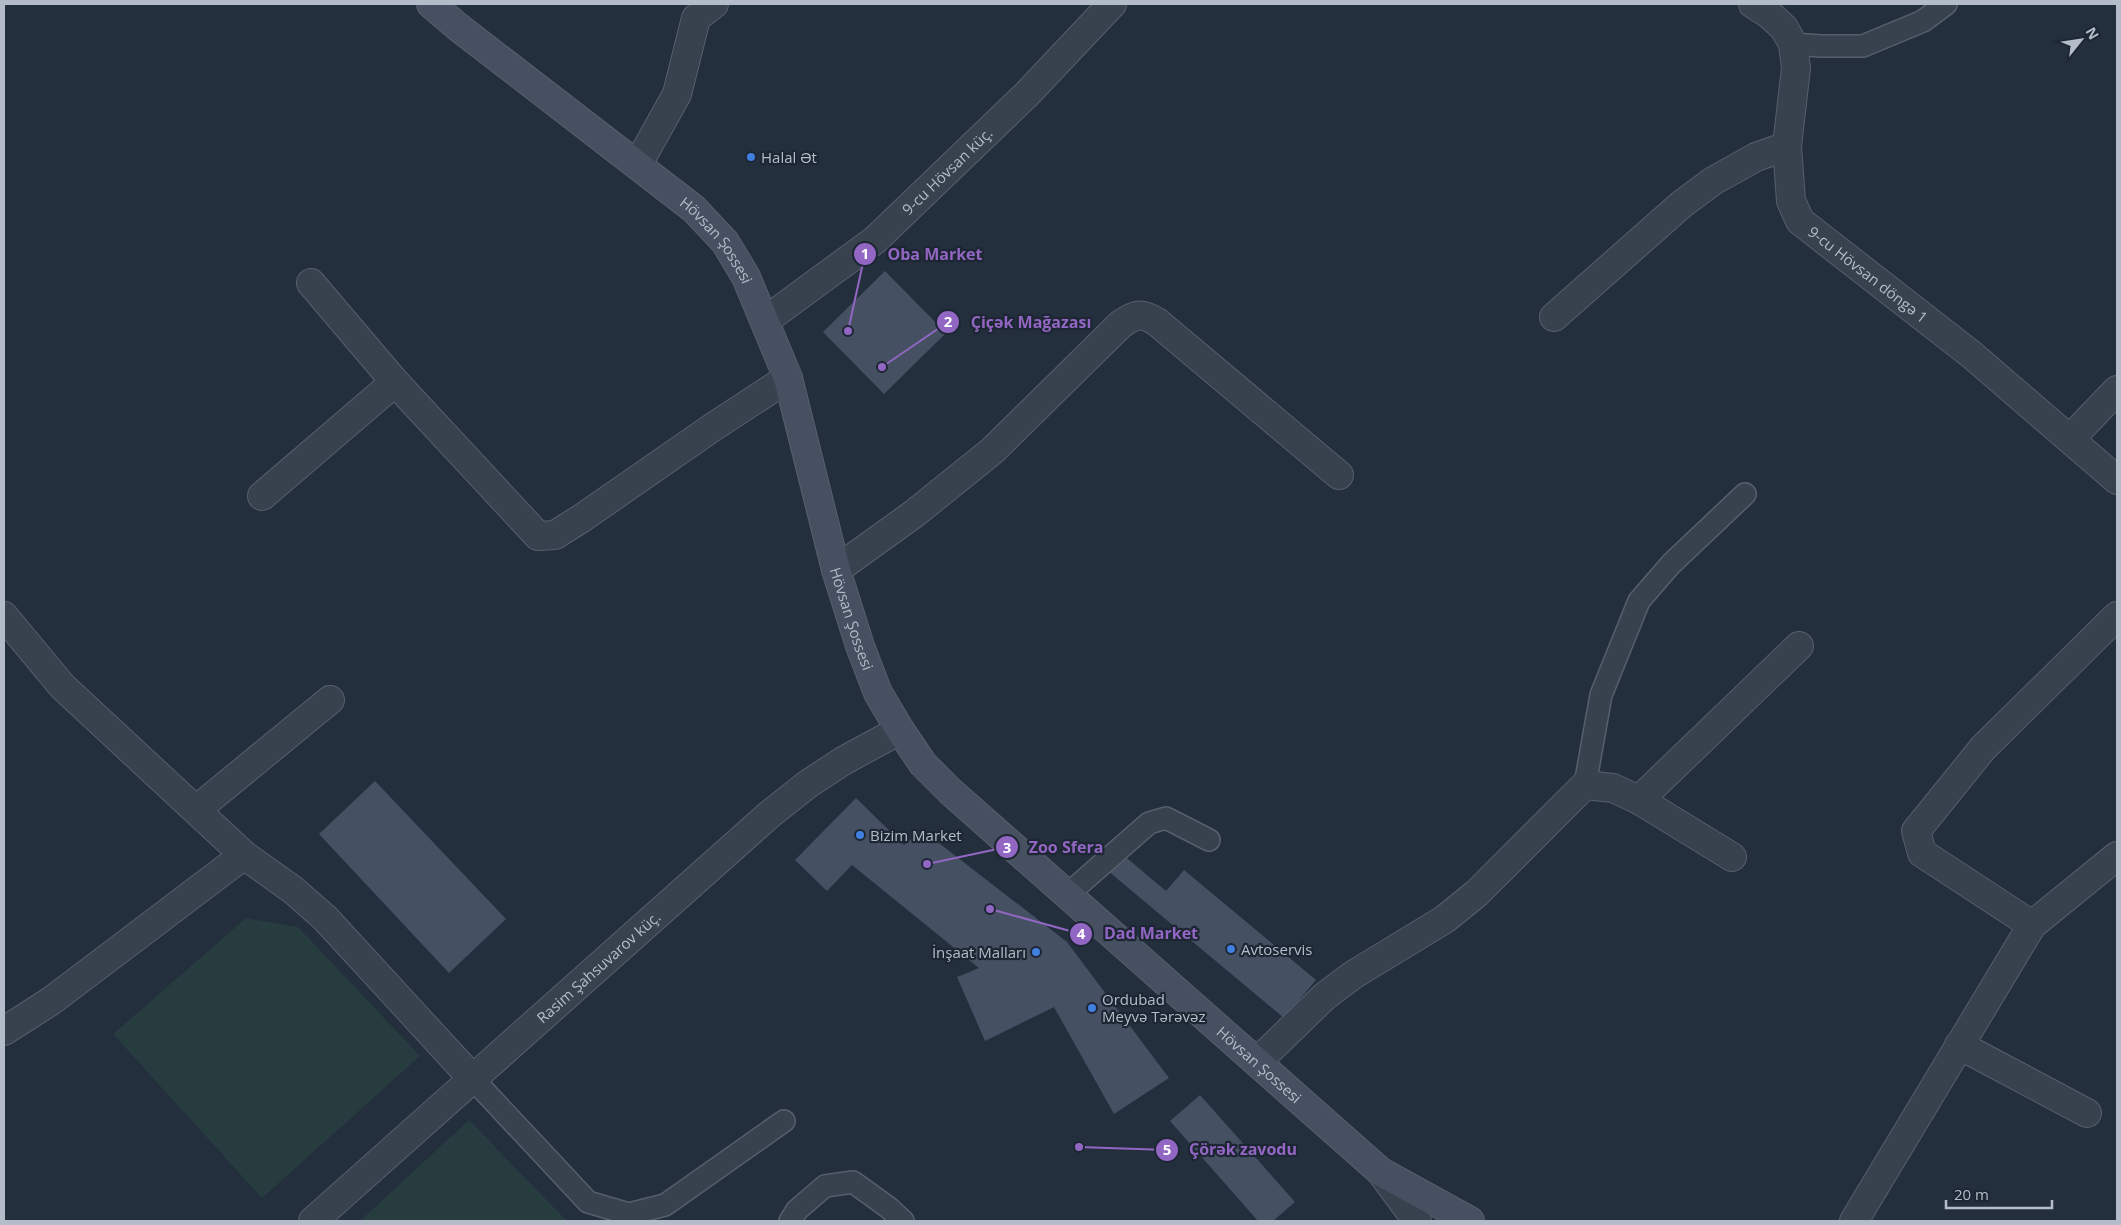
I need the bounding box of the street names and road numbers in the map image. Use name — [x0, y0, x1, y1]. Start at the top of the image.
street label: 9-cu Hövsan küç. — [897, 123, 996, 219]
street label: Hövsan Şossesi — [676, 192, 758, 286]
street label: 9-cu Hövsan döngə 1 — [1804, 221, 1932, 327]
street label: Hövsan Şossesi — [826, 565, 878, 673]
street label: Rasim Şahsuvarov küç. — [532, 907, 664, 1027]
street label: Hövsan Şossesi — [1213, 1021, 1306, 1107]

